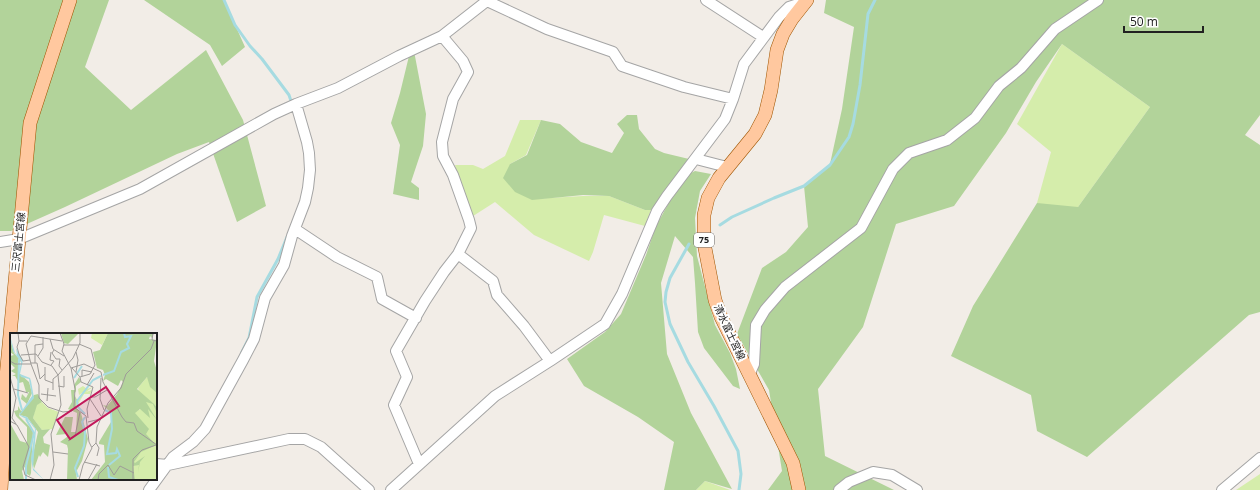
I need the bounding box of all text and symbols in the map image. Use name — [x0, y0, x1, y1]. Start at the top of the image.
scale bar — [1124, 8, 1203, 34]
text: 50 m — [1130, 13, 1158, 30]
street label: 三沢富士宮線 — [8, 211, 28, 273]
road number: 75 — [694, 233, 714, 247]
street label: 清水富士宮線 — [711, 302, 749, 362]
inset map — [10, 333, 157, 480]

